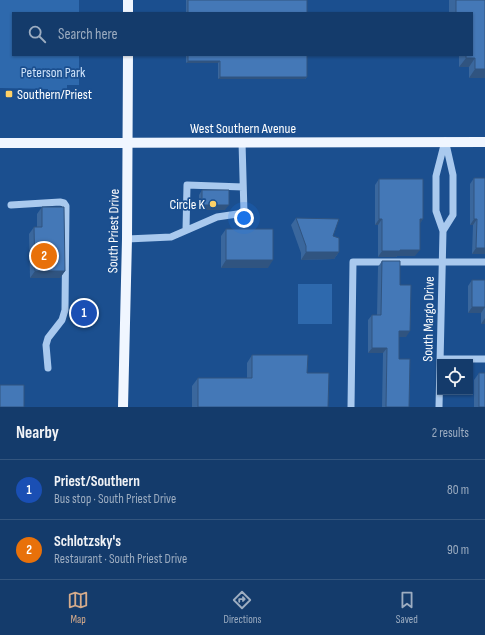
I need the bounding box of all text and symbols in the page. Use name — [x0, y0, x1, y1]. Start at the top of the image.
search box — [12, 12, 473, 56]
icon: search — [26, 23, 48, 45]
text: Search here — [58, 25, 118, 44]
park label: Peterson Park — [21, 64, 86, 81]
place label: Southern/Priest — [17, 86, 92, 103]
marker: Southern/Priest — [4, 89, 14, 99]
street label: West Southern Avenue — [190, 120, 296, 137]
street label: South Priest Drive — [104, 189, 123, 273]
place label: Circle K — [169, 196, 206, 213]
marker: Circle K — [208, 199, 218, 209]
your location — [234, 208, 254, 228]
pin: 2 — [31, 241, 57, 271]
street label: South Margo Drive — [419, 276, 438, 362]
pin: 1 — [71, 298, 97, 328]
map controls — [437, 359, 473, 395]
button: locate — [437, 359, 473, 395]
text: Nearby — [16, 423, 59, 443]
text: 2 results — [432, 425, 469, 441]
text: Priest/Southern — [54, 472, 140, 491]
text: 1 — [26, 482, 32, 498]
text: 80 m — [447, 482, 469, 498]
text: Bus stop · South Priest Drive — [54, 491, 176, 507]
text: Schlotzsky's — [54, 532, 121, 551]
text: 2 — [26, 542, 32, 558]
text: 90 m — [447, 542, 469, 558]
text: Restaurant · South Priest Drive — [54, 551, 187, 567]
tab: Map — [67, 589, 89, 626]
tab: Directions — [224, 589, 261, 626]
tab: Saved — [396, 589, 418, 626]

